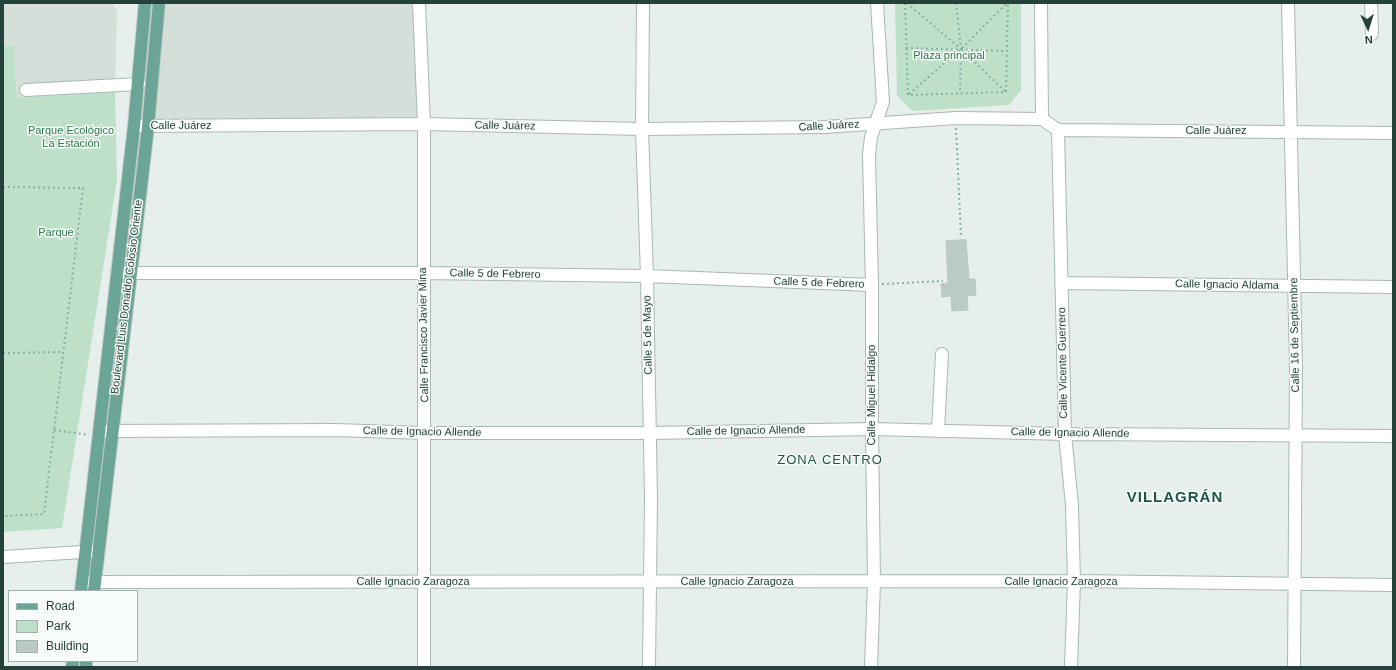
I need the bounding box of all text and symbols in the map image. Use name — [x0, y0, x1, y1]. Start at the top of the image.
north arrow — [1348, 8, 1388, 48]
text: N — [1364, 34, 1373, 46]
park label: Plaza principal — [913, 49, 985, 63]
street label: Calle Juárez — [798, 118, 860, 134]
street label: Calle Juárez — [150, 119, 212, 133]
street label: Calle Juárez — [474, 119, 536, 133]
park label: Parque Ecológico La Estación — [28, 124, 114, 150]
street label: Calle Juárez — [1185, 124, 1247, 138]
street label: Boulevard Luis Donaldo Colosio Oriente — [109, 199, 145, 395]
park label: Parque — [38, 226, 74, 240]
street label: Calle Francisco Javier Mina — [416, 267, 432, 403]
street label: Calle 5 de Febrero — [449, 267, 541, 281]
street label: Calle 5 de Febrero — [773, 275, 865, 291]
street label: Calle Ignacio Aldama — [1175, 277, 1279, 293]
street label: Calle 16 de Septiembre — [1287, 277, 1303, 393]
street label: Calle 5 de Mayo — [641, 295, 655, 375]
street label: Calle Vicente Guerrero — [1055, 307, 1071, 419]
street label: Calle Miguel Hidalgo — [865, 345, 879, 445]
street label: Calle de Ignacio Allende — [687, 423, 805, 439]
street label: Calle de Ignacio Allende — [363, 424, 481, 440]
street label: Calle de Ignacio Allende — [1011, 425, 1129, 441]
district label: ZONA CENTRO — [777, 452, 883, 468]
district label: VILLAGRÁN — [1127, 489, 1223, 507]
street label: Calle Ignacio Zaragoza — [356, 575, 470, 589]
street label: Calle Ignacio Zaragoza — [680, 575, 794, 589]
street label: Calle Ignacio Zaragoza — [1004, 575, 1118, 589]
legend — [8, 590, 138, 662]
text: Road — [46, 599, 75, 613]
text: Park — [46, 619, 71, 633]
text: Building — [46, 639, 89, 653]

